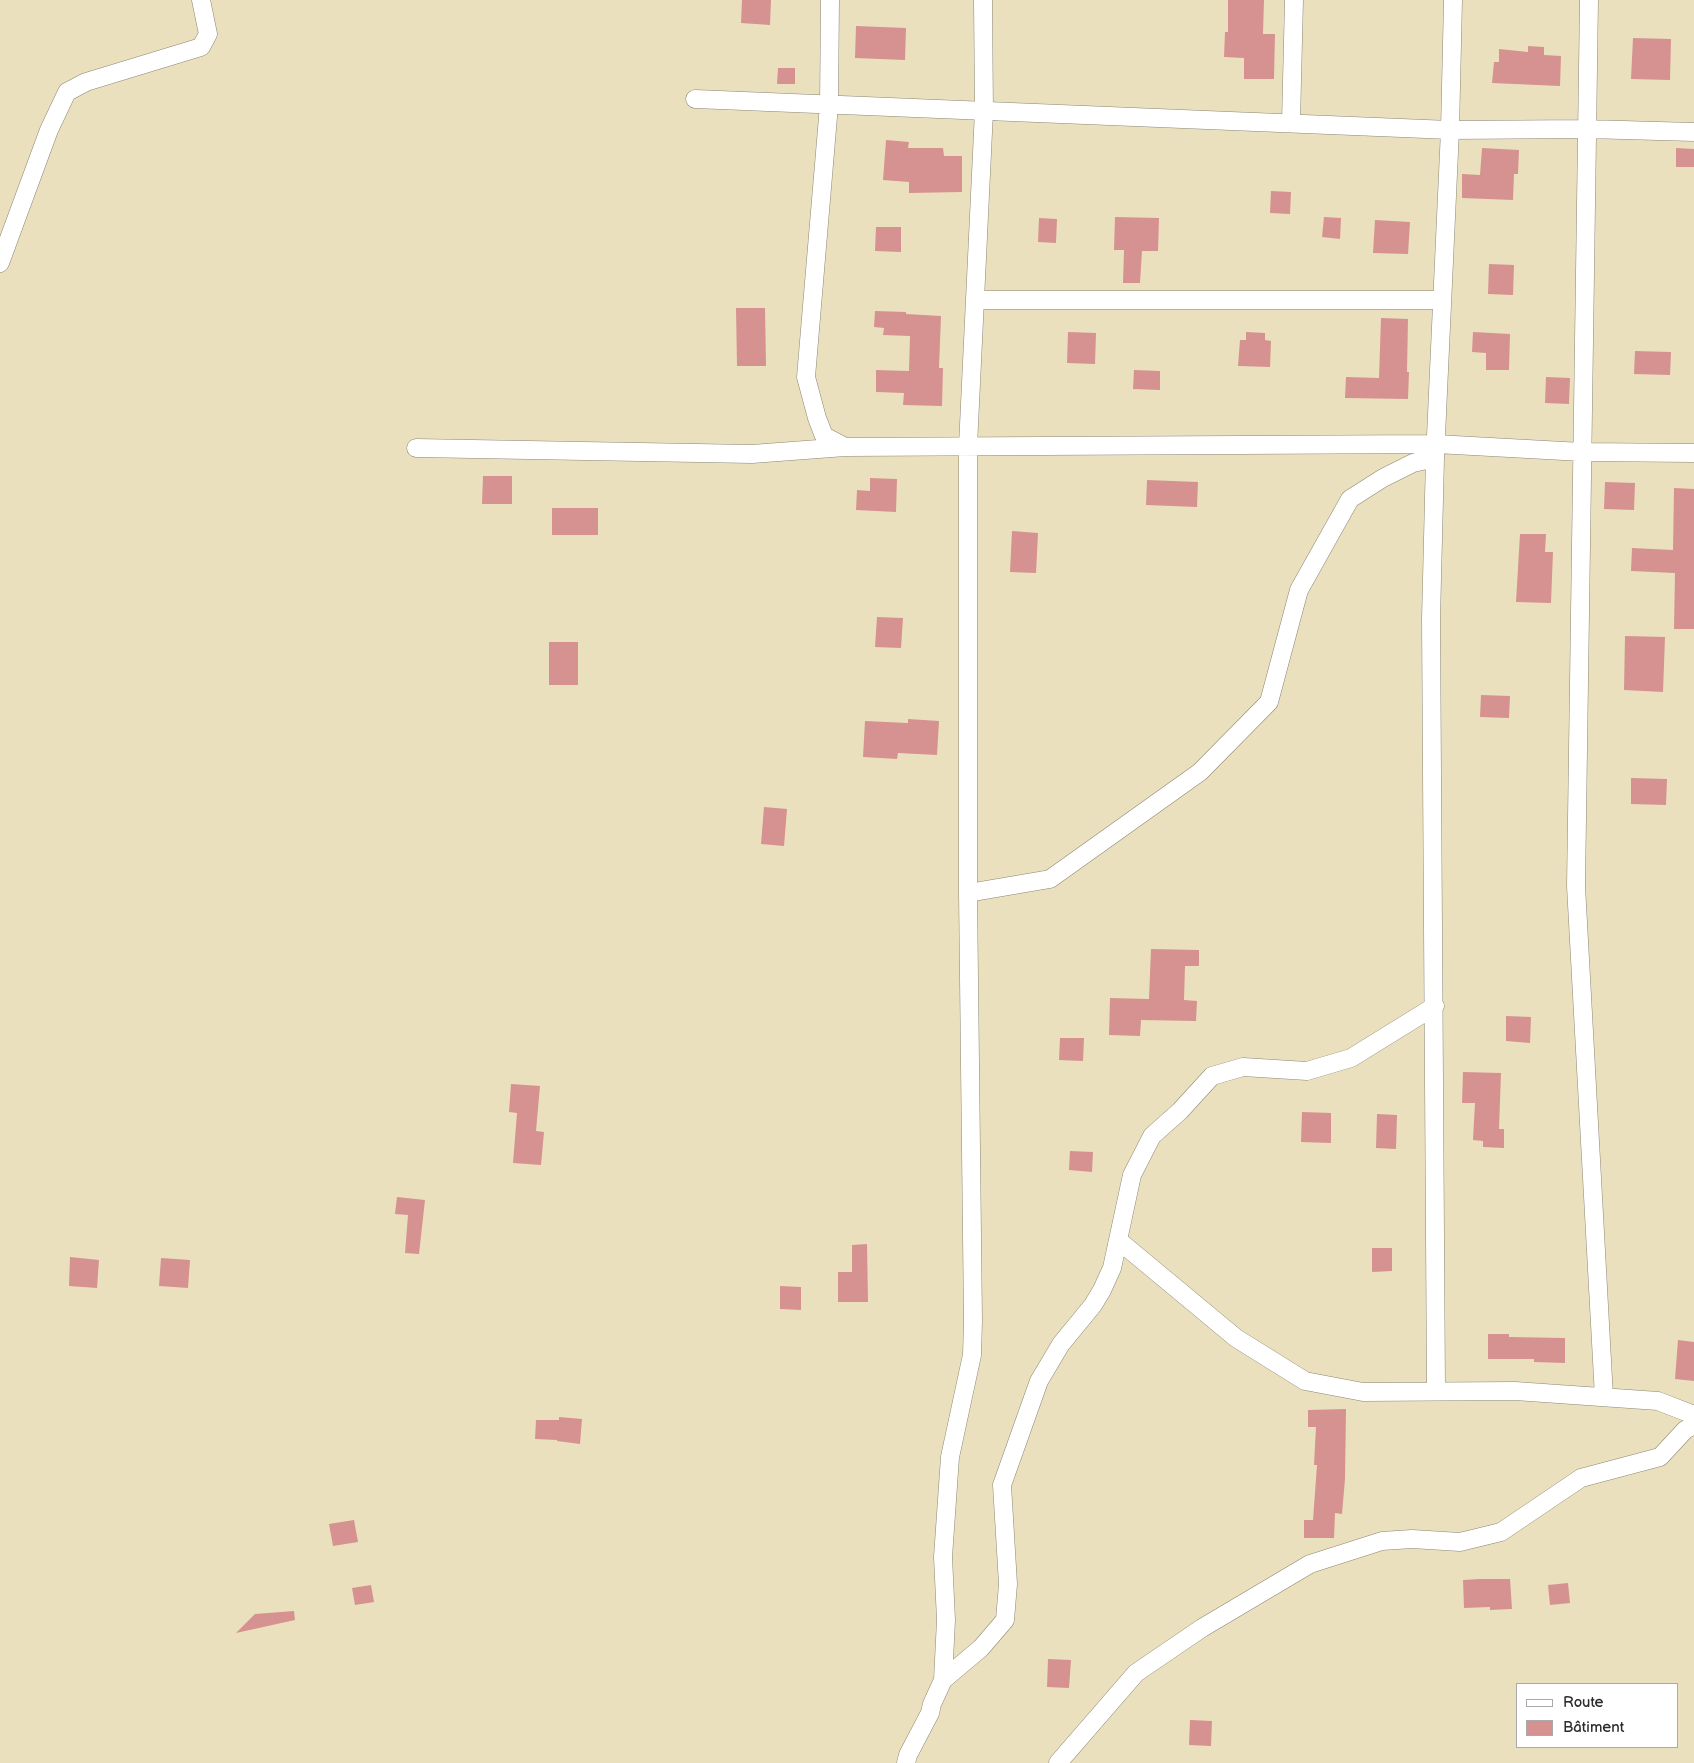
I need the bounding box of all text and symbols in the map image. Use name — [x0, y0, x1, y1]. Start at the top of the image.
legend — [1516, 1683, 1679, 1748]
text: Route — [1563, 1693, 1603, 1712]
text: Bâtiment — [1563, 1718, 1624, 1737]

